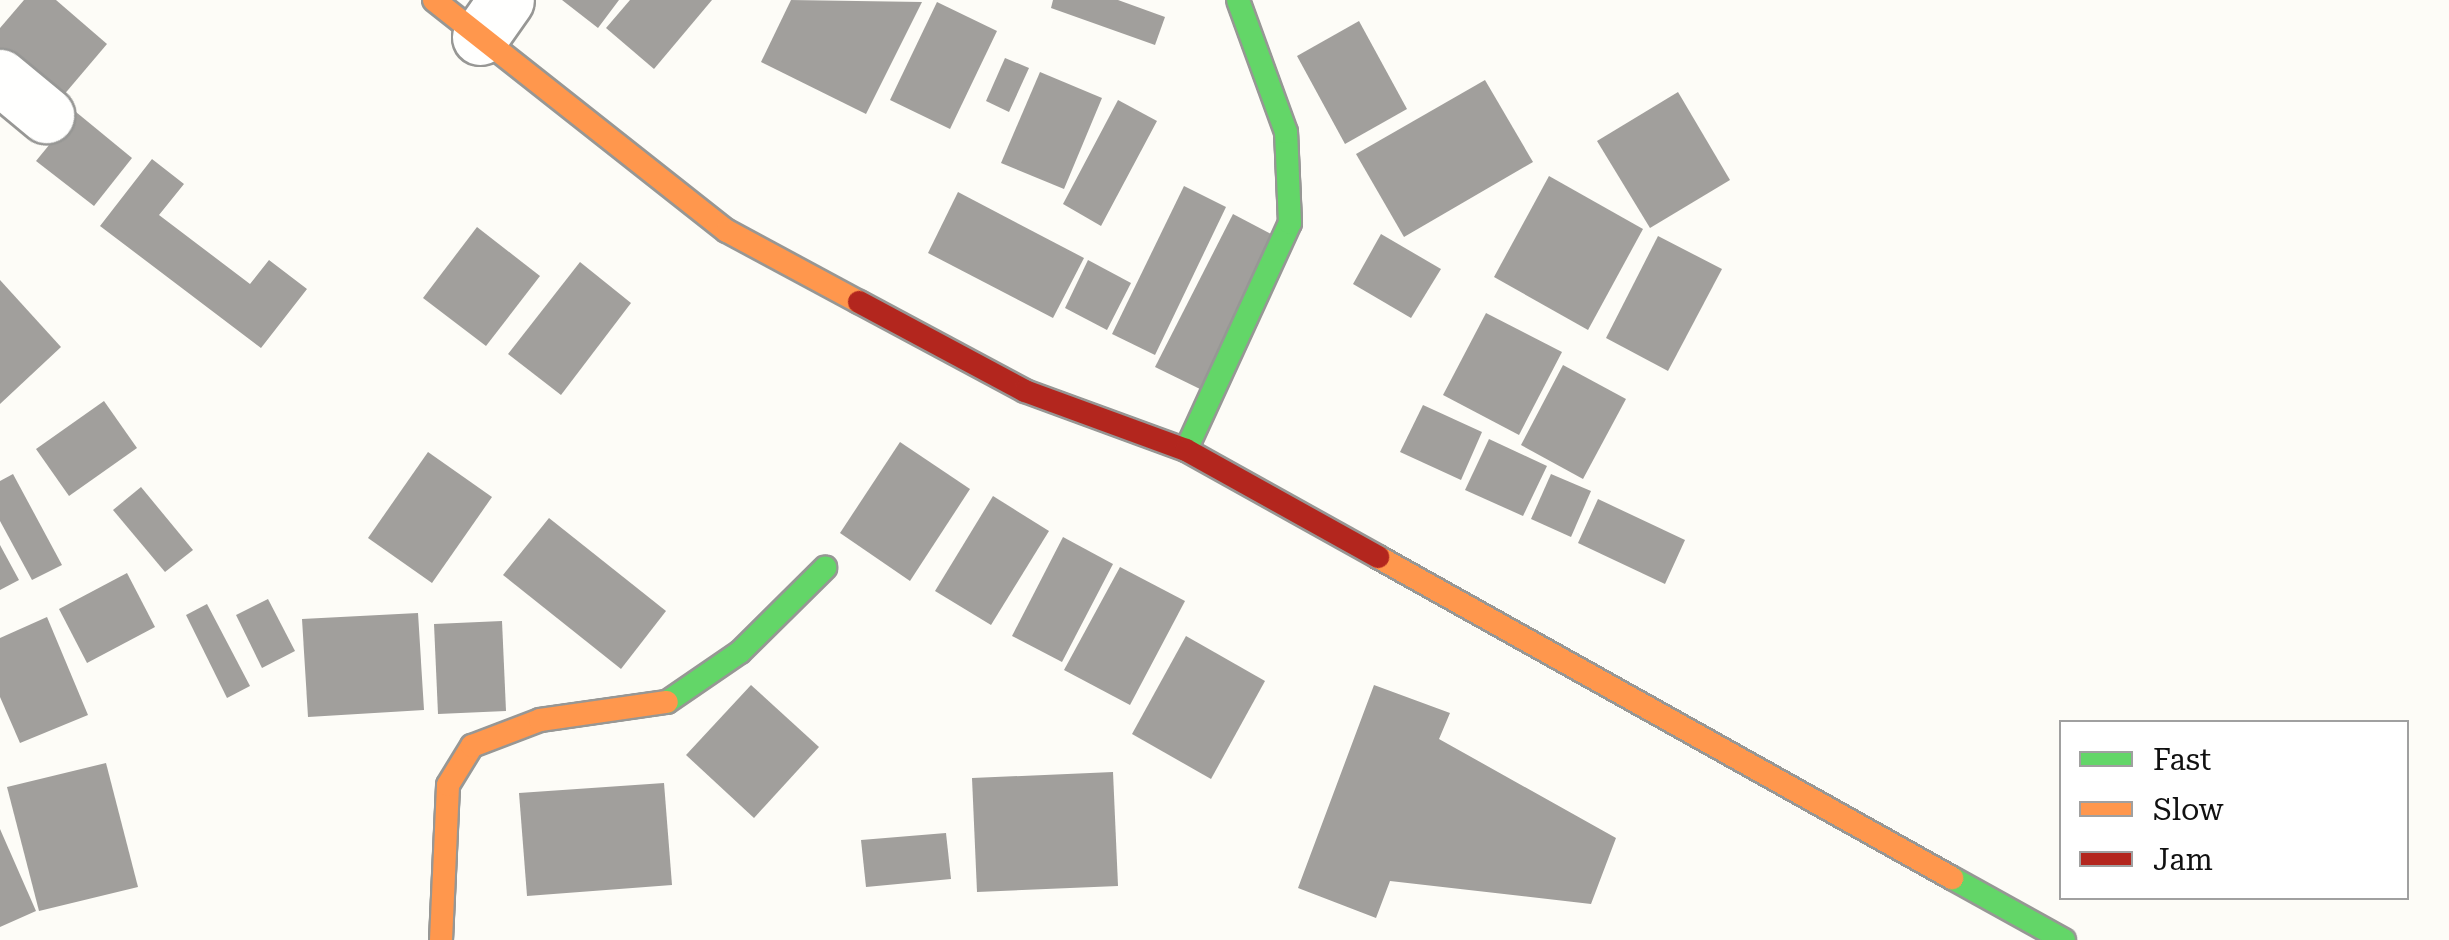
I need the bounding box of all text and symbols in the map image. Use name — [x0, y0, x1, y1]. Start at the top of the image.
legend — [2059, 720, 2409, 900]
text: Fast — [2153, 742, 2211, 777]
text: Slow — [2153, 792, 2224, 827]
text: Jam — [2153, 842, 2213, 877]

